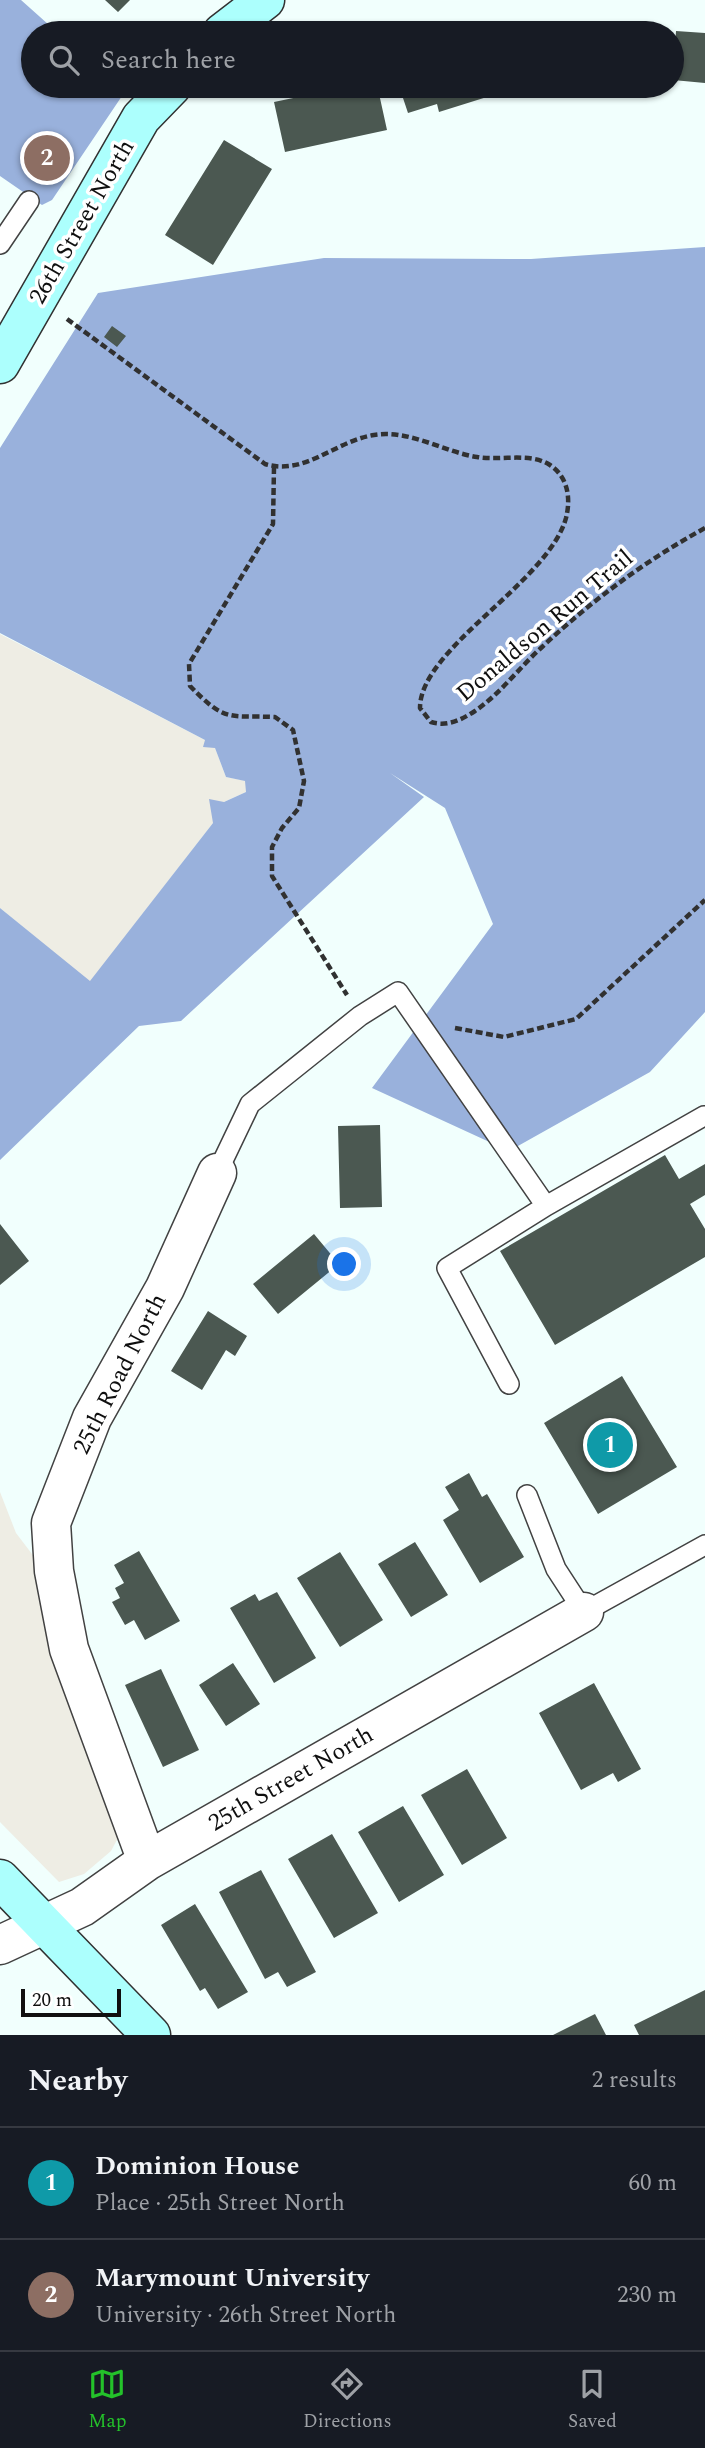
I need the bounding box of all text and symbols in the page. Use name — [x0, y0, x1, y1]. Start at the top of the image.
search box — [21, 21, 684, 98]
text: Search here — [101, 40, 236, 80]
icon: search — [45, 41, 83, 79]
pin: 2 — [24, 132, 70, 184]
street label: 26th Street North — [23, 134, 141, 310]
street label: Donaldson Run Trail — [449, 541, 641, 711]
your location — [327, 1247, 361, 1281]
street label: 25th Road North — [64, 1287, 176, 1461]
pin: 1 — [587, 1419, 633, 1471]
street label: 25th Street North — [202, 1717, 380, 1841]
scale bar — [21, 1986, 121, 2018]
text: 20 m — [32, 1986, 72, 2015]
text: Nearby — [28, 2058, 127, 2104]
text: 2 results — [592, 2063, 677, 2098]
text: Dominion House — [95, 2146, 299, 2186]
text: 1 — [45, 2166, 57, 2201]
text: 60 m — [628, 2166, 677, 2201]
text: Place · 25th Street North — [95, 2186, 345, 2221]
text: Marymount University — [95, 2258, 369, 2298]
text: 2 — [45, 2278, 57, 2313]
text: 230 m — [617, 2278, 677, 2313]
text: University · 26th Street North — [95, 2298, 396, 2333]
tab: Map — [88, 2365, 127, 2436]
tab: Directions — [303, 2365, 392, 2436]
tab: Saved — [568, 2365, 617, 2436]

